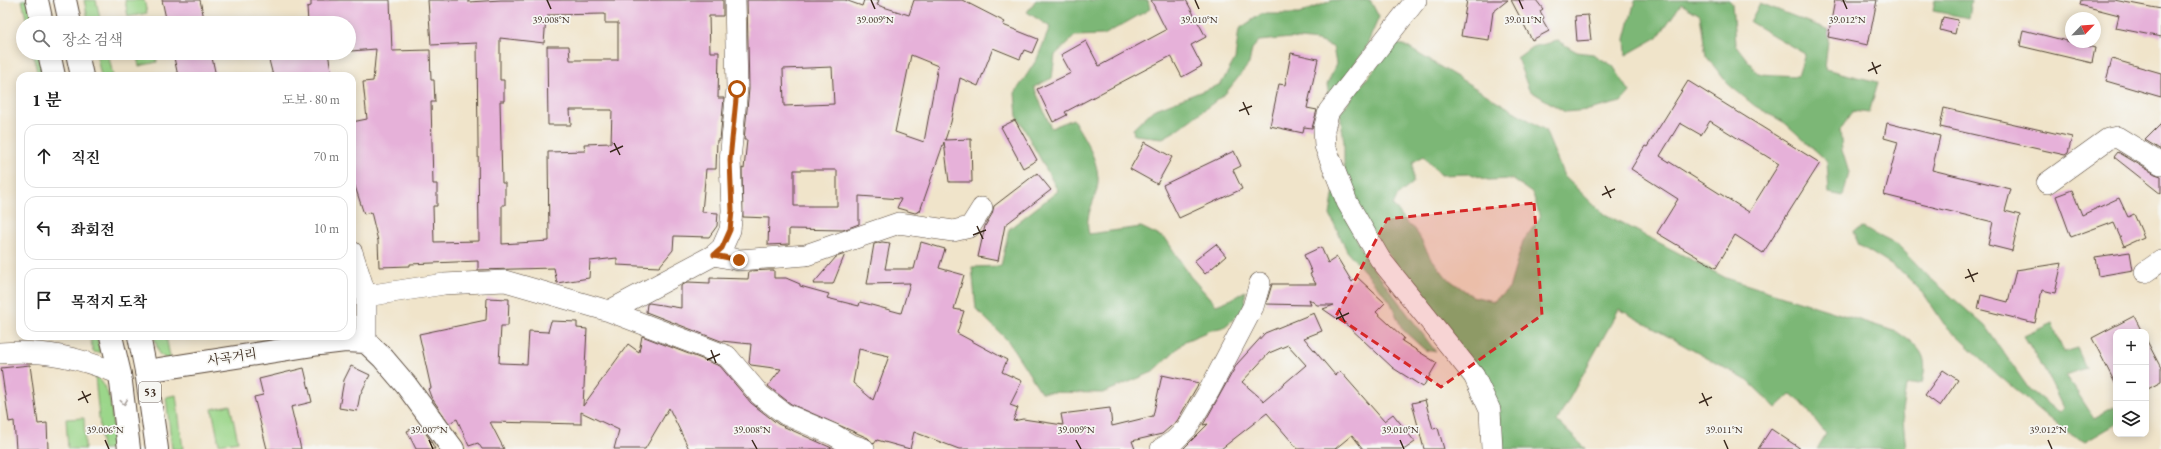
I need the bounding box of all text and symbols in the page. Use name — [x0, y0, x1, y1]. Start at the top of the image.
north arrow — [2065, 12, 2101, 48]
text: 39.008°N — [532, 13, 570, 26]
text: 39.009°N — [856, 13, 894, 26]
text: 39.010°N — [1180, 13, 1218, 26]
text: 39.011°N — [1504, 13, 1542, 26]
text: 39.012°N — [1828, 13, 1866, 26]
search box — [16, 16, 356, 60]
icon: search — [30, 27, 52, 49]
text: 장소 검색 — [62, 30, 123, 49]
route start — [728, 80, 746, 98]
text: 1 분 — [32, 89, 61, 111]
text: 도보 · 80 m — [282, 91, 340, 108]
icon: ahead — [33, 145, 55, 167]
text: 직진 — [71, 148, 100, 167]
text: 70 m — [314, 148, 339, 165]
icon: left — [33, 217, 55, 239]
text: 좌회전 — [71, 220, 114, 239]
text: 10 m — [314, 220, 339, 237]
route end — [730, 251, 748, 269]
icon: arrive — [33, 289, 55, 311]
text: 목적지 도착 — [71, 292, 147, 311]
map controls — [2113, 329, 2149, 437]
button: + — [2113, 329, 2149, 365]
street label: 사곡거리 — [206, 345, 258, 369]
button: − — [2113, 365, 2149, 401]
road number: 53 — [139, 382, 161, 402]
one-way arrow — [119, 399, 128, 405]
button: layers — [2113, 401, 2149, 437]
text: 39.006°N — [86, 423, 124, 436]
text: 39.007°N — [410, 423, 448, 436]
text: 39.008°N — [733, 423, 771, 436]
text: 39.009°N — [1057, 423, 1095, 436]
text: 39.010°N — [1381, 423, 1419, 436]
text: 39.011°N — [1705, 423, 1743, 436]
text: 39.012°N — [2029, 423, 2067, 436]

